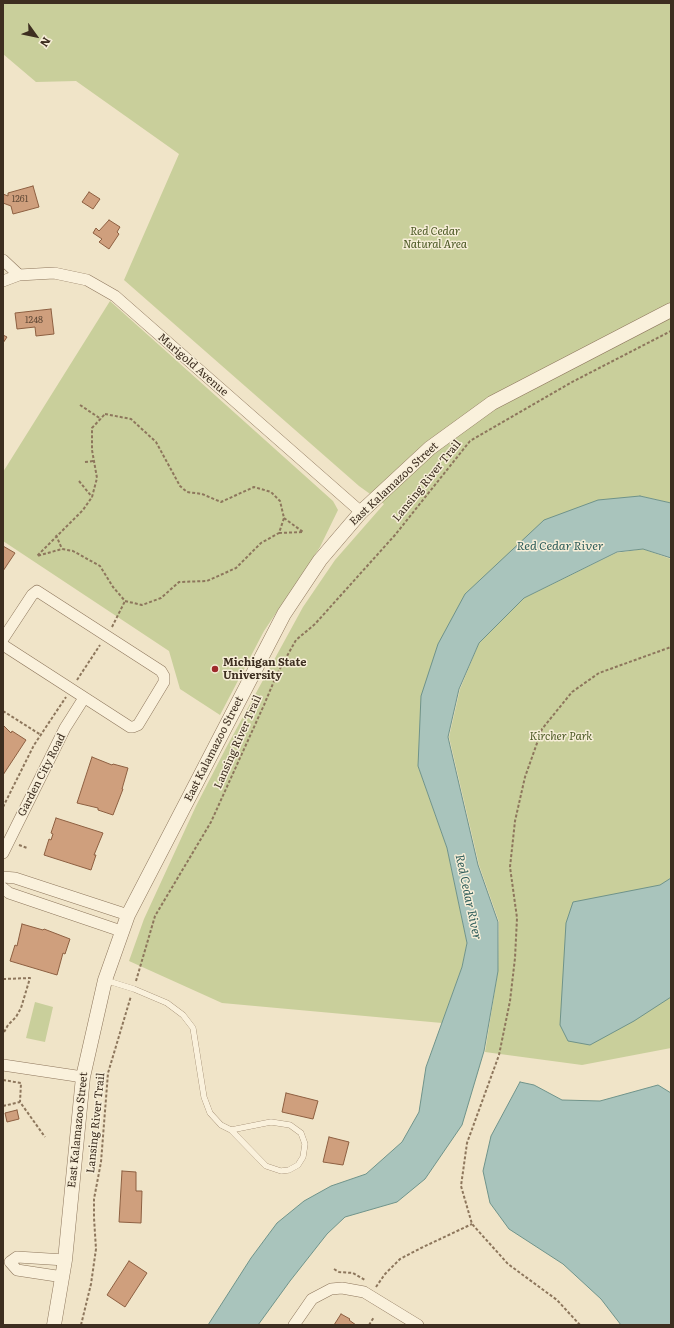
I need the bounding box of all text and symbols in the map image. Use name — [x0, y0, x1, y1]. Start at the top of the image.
north arrow — [16, 16, 56, 56]
text: N — [37, 34, 55, 51]
house number: 1261 — [12, 194, 28, 204]
park label: Red Cedar Natural Area — [403, 225, 467, 251]
house number: 1248 — [25, 315, 43, 325]
street label: Marigold Avenue — [155, 331, 231, 399]
street label: Lansing River Trail — [390, 438, 464, 524]
street label: East Kalamazoo Street — [347, 439, 441, 529]
water label: Red Cedar River — [516, 539, 604, 553]
place label: Michigan State University — [223, 656, 306, 682]
marker: Michigan State University — [210, 664, 220, 674]
street label: Lansing River Trail — [211, 693, 265, 791]
street label: East Kalamazoo Street — [182, 694, 246, 804]
park label: Kircher Park — [530, 730, 592, 744]
street label: Garden City Road — [15, 731, 69, 819]
water label: Red Cedar River — [452, 853, 484, 941]
street label: East Kalamazoo Street — [65, 1071, 91, 1189]
street label: Lansing River Trail — [84, 1072, 108, 1174]

